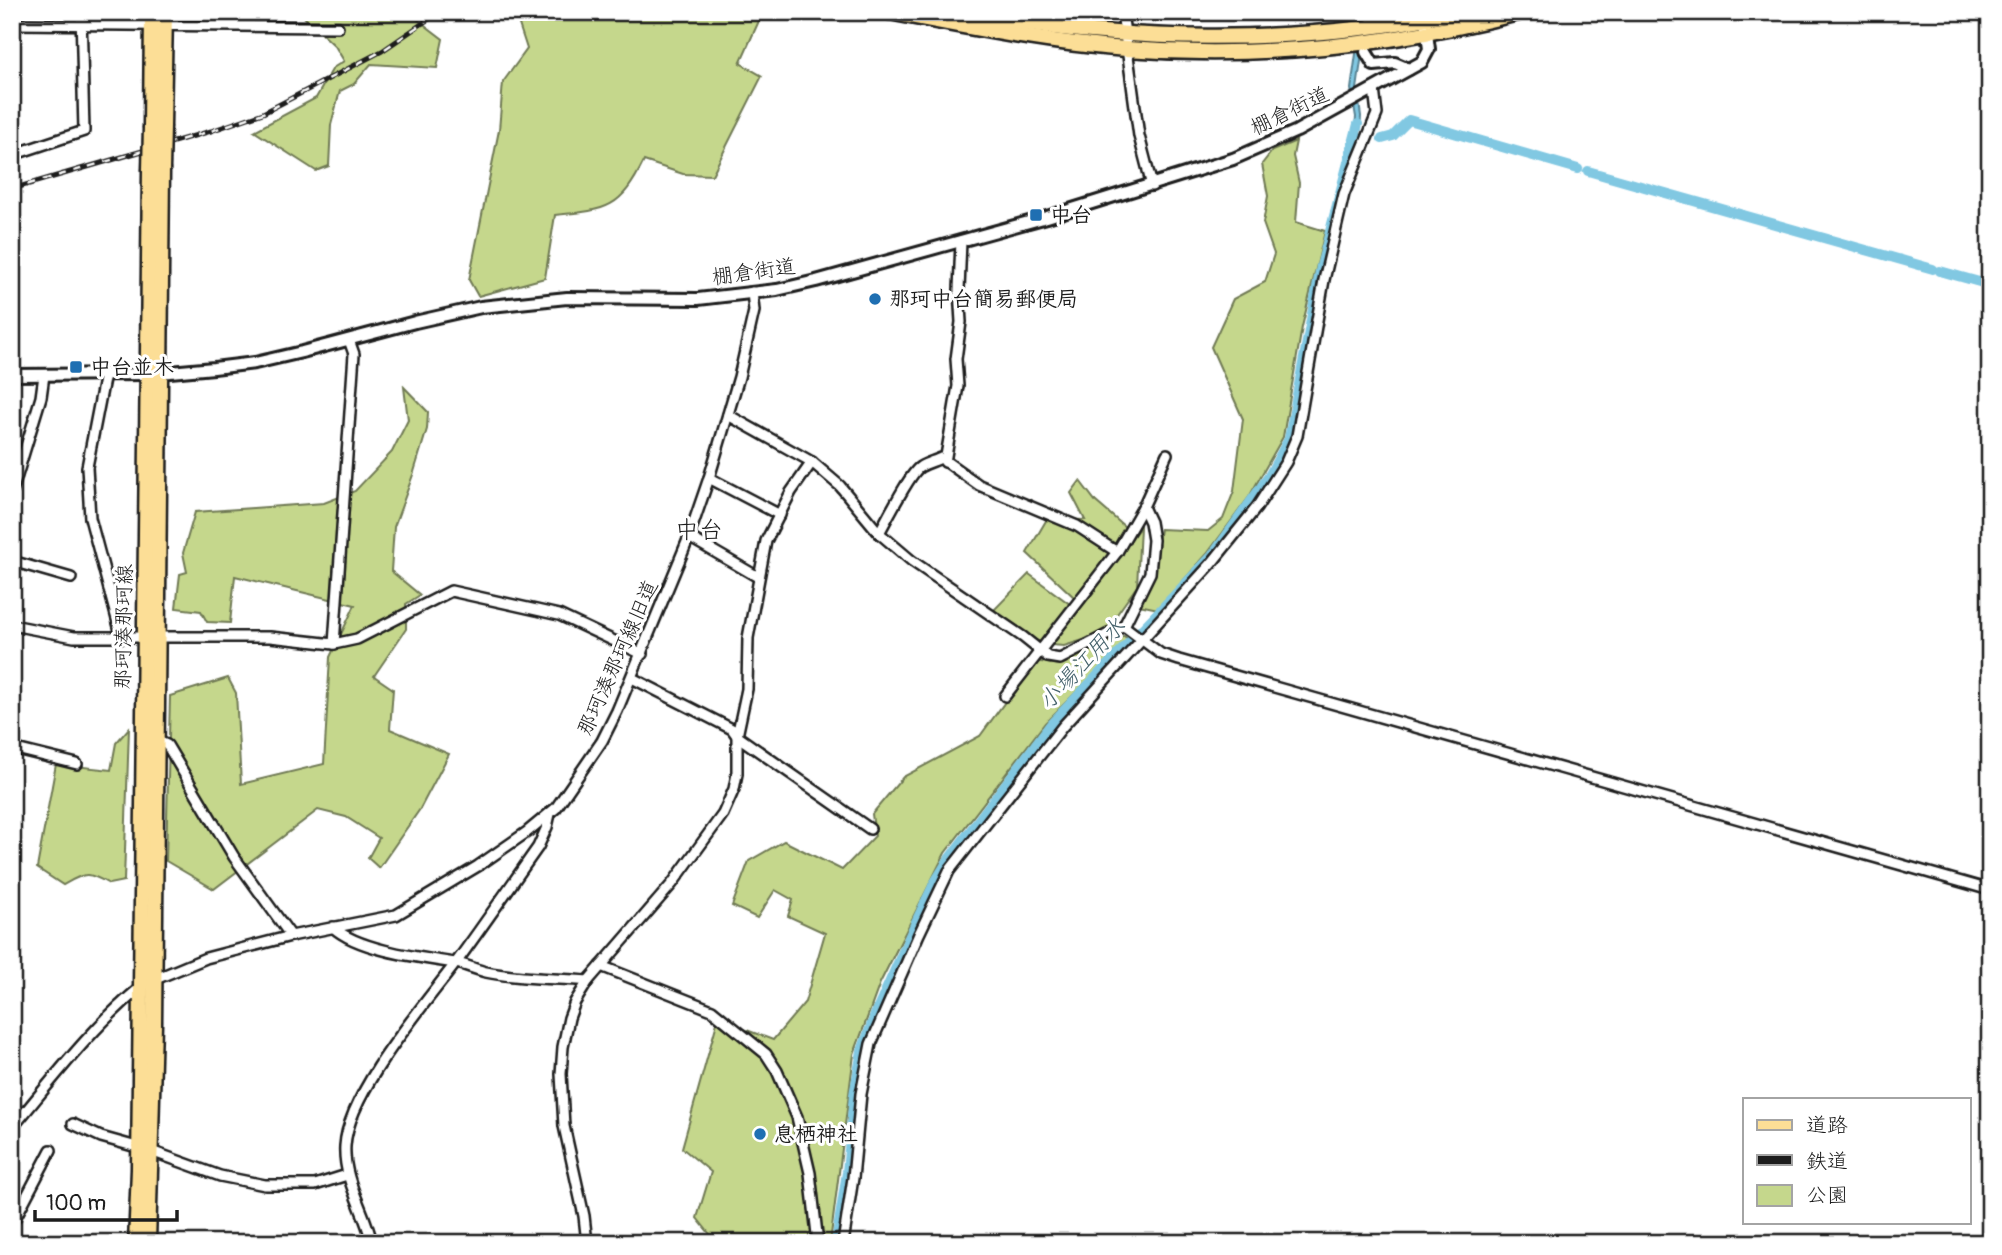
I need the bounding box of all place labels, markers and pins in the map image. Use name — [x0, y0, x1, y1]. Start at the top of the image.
place label: 中台 — [1050, 202, 1092, 229]
marker: 中台 — [1028, 207, 1044, 223]
place label: 那珂中台簡易郵便局 — [889, 286, 1078, 313]
marker: 那珂中台簡易郵便局 — [867, 291, 883, 307]
place label: 中台並木 — [90, 354, 174, 381]
marker: 中台並木 — [68, 359, 84, 375]
place label: 息栖神社 — [774, 1121, 858, 1148]
marker: 息栖神社 — [752, 1126, 768, 1142]

